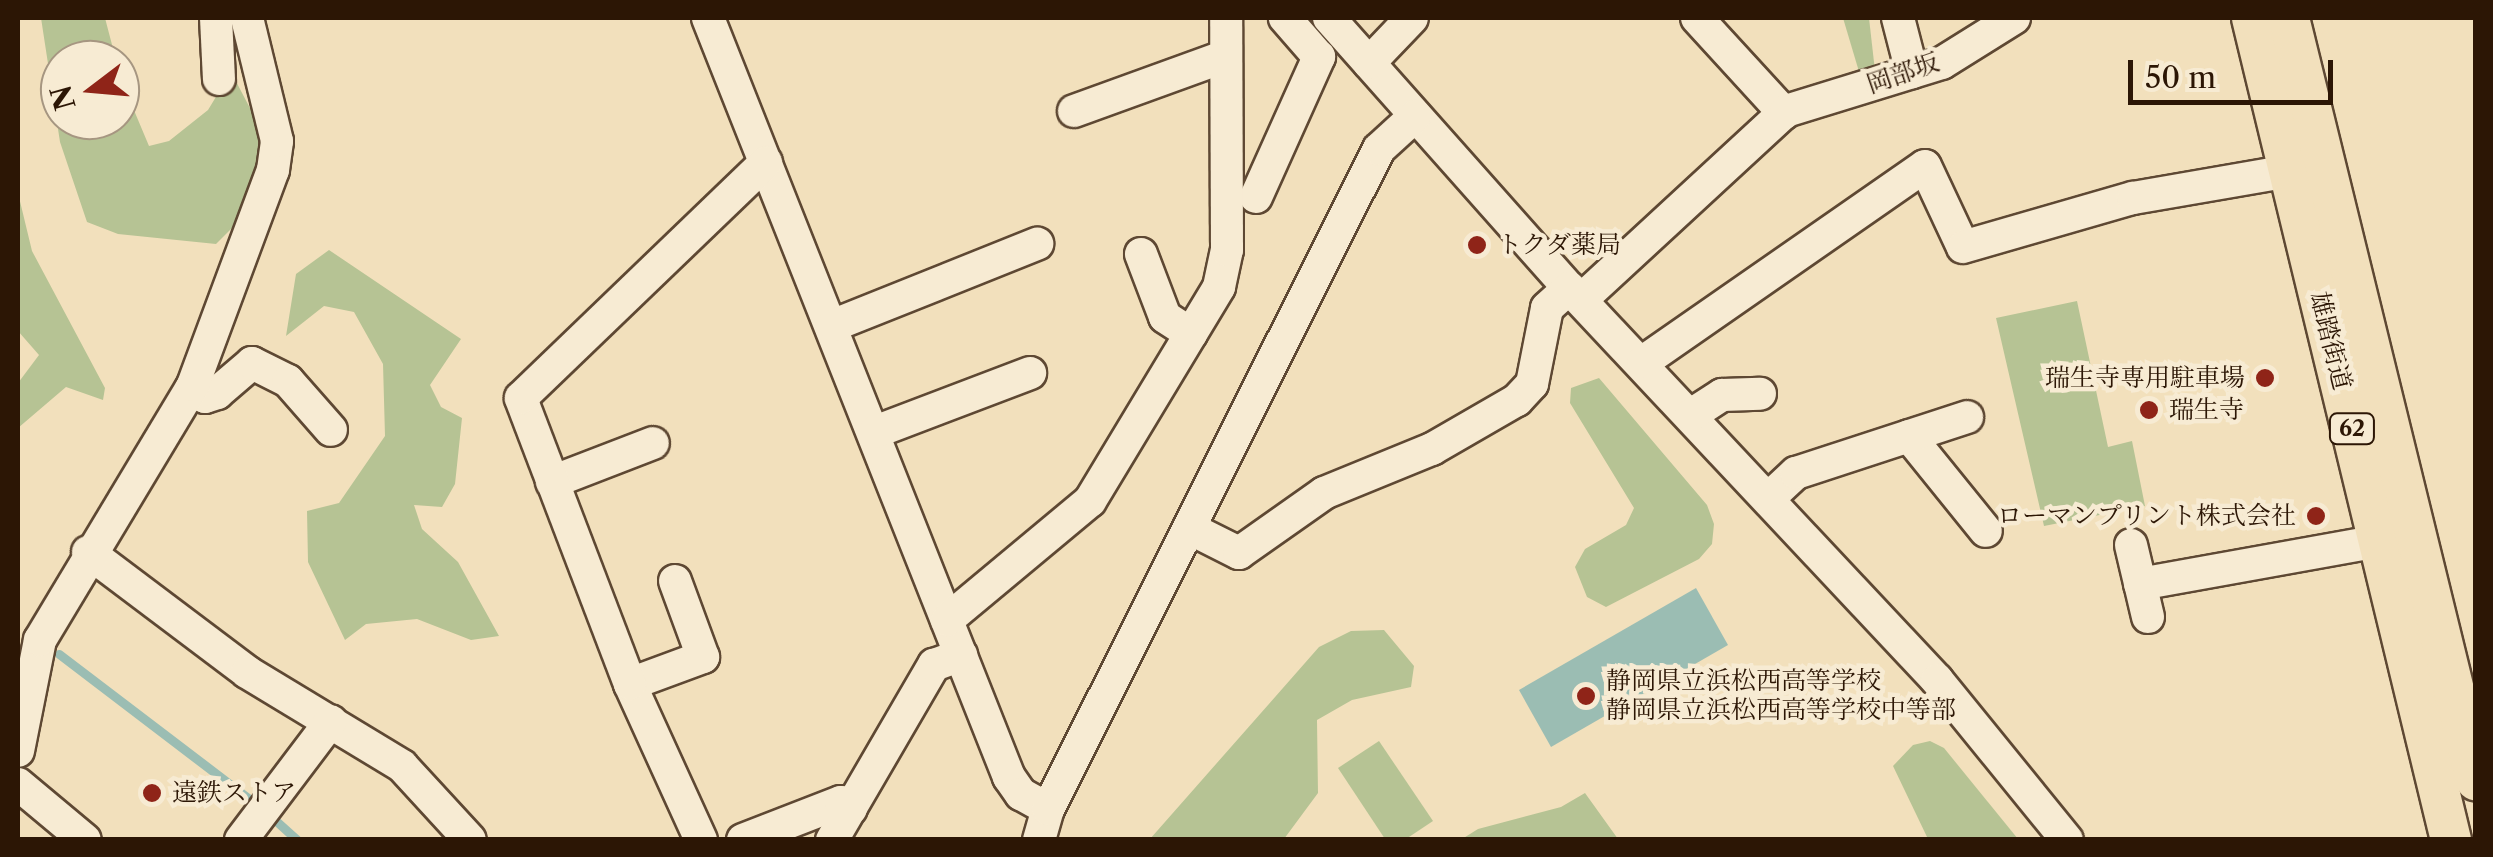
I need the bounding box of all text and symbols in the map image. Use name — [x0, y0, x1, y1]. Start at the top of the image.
north arrow — [40, 40, 140, 140]
scale bar — [2133, 40, 2338, 102]
street label: 岡部坂 — [1863, 48, 1943, 100]
text: 50 m — [2145, 59, 2216, 96]
text: N — [43, 81, 83, 114]
place label: トクダ薬局 — [1497, 230, 1622, 260]
marker: トクダ薬局 — [1466, 234, 1488, 256]
street label: 雄踏街道 — [2303, 289, 2357, 393]
place label: 瑞生寺専用駐車場 — [2045, 363, 2245, 393]
marker: 瑞生寺専用駐車場 — [2254, 367, 2276, 389]
place label: 瑞生寺 — [2169, 395, 2244, 425]
marker: 瑞生寺 — [2138, 399, 2160, 421]
road number: 62 — [2327, 412, 2377, 446]
place label: ローマンプリント株式会社 — [1996, 501, 2296, 531]
marker: ローマンプリント株式会社 — [2305, 505, 2327, 527]
place label: 静岡県立浜松西高等学校 静岡県立浜松西高等学校中等部 — [1606, 667, 1956, 726]
marker: 静岡県立浜松西高等学校 静岡県立浜松西高等学校中等部 — [1575, 685, 1597, 707]
place label: 遠鉄ストア — [172, 778, 297, 808]
marker: 遠鉄ストア — [141, 782, 163, 804]

